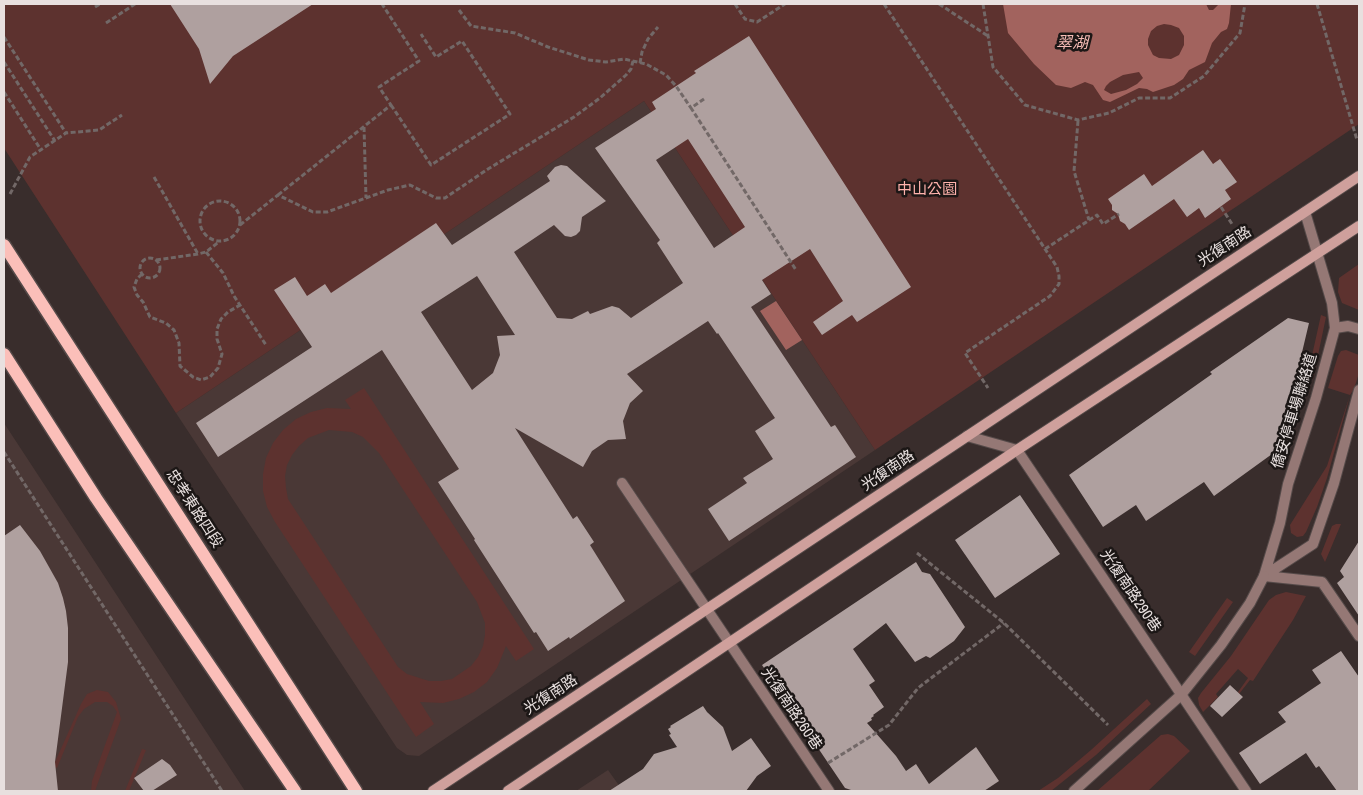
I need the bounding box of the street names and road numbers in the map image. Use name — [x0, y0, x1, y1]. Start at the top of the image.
street label: 光復南路 — [1195, 223, 1255, 271]
street label: 僑安停車場聯絡道 — [1269, 351, 1321, 471]
street label: 光復南路 — [858, 447, 918, 495]
street label: 忠孝東路四段 — [162, 466, 226, 552]
street label: 光復南路290巷 — [1096, 546, 1164, 636]
street label: 光復南路260巷 — [757, 664, 825, 754]
street label: 光復南路 — [521, 671, 581, 719]

